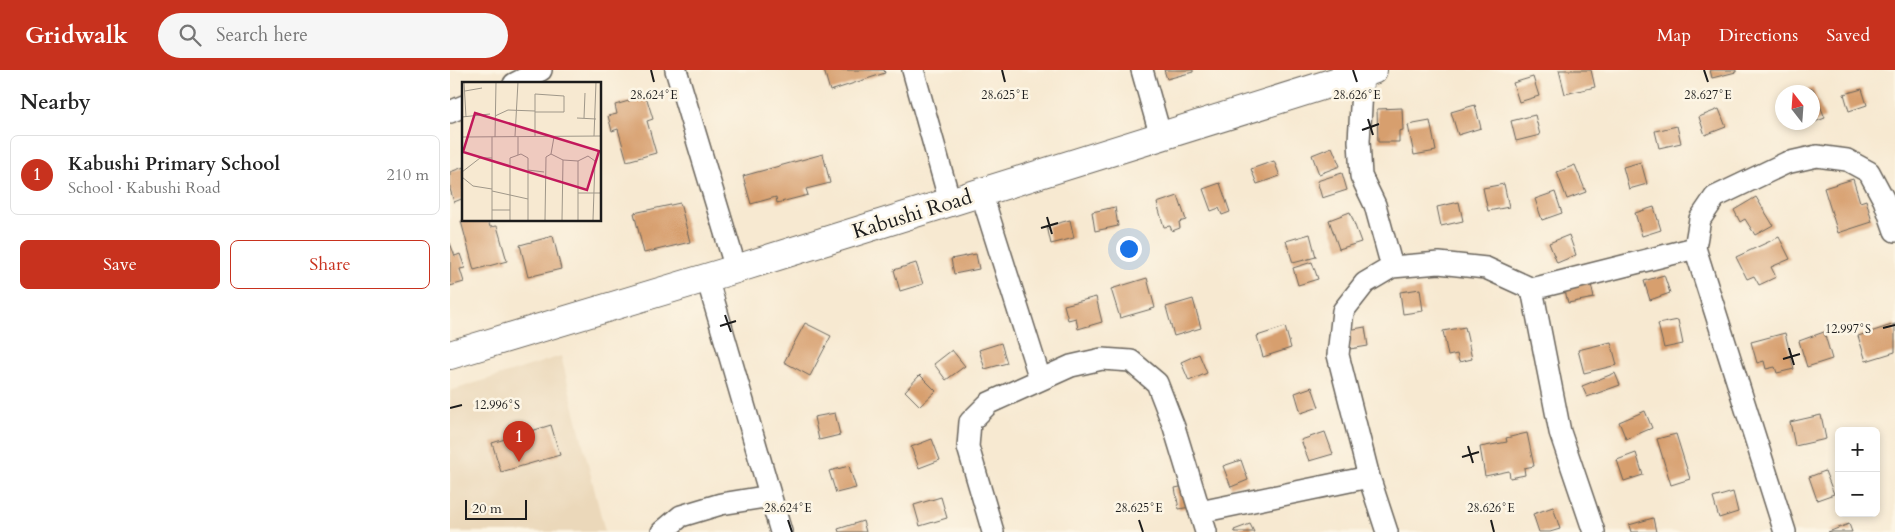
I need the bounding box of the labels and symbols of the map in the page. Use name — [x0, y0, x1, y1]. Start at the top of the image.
inset map — [462, 82, 601, 221]
north arrow — [1775, 85, 1820, 130]
text: 28.624°E — [630, 87, 678, 103]
text: 28.625°E — [981, 87, 1029, 103]
text: 28.626°E — [1333, 87, 1381, 103]
text: 28.627°E — [1684, 87, 1732, 103]
street label: Kabushi Road — [849, 183, 976, 246]
your location — [1116, 236, 1142, 262]
text: 12.997°S — [1825, 321, 1871, 337]
text: 12.996°S — [474, 397, 520, 413]
pin: 1 — [503, 421, 535, 462]
scale bar — [465, 497, 528, 520]
text: 28.624°E — [764, 500, 812, 516]
text: 28.625°E — [1115, 500, 1163, 516]
text: 28.626°E — [1467, 500, 1515, 516]

